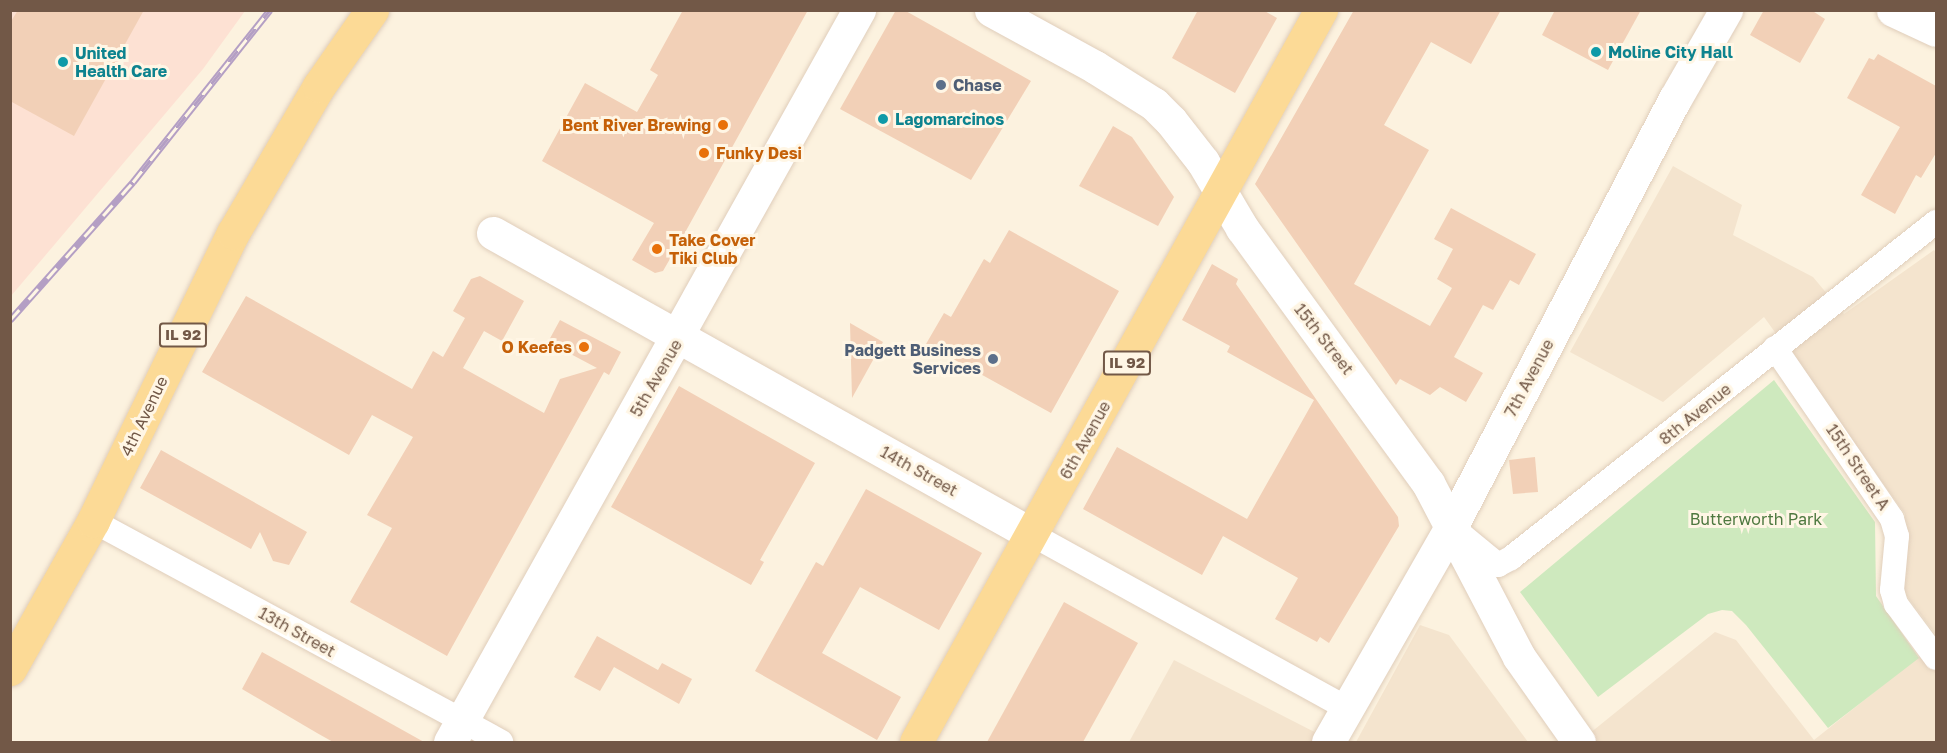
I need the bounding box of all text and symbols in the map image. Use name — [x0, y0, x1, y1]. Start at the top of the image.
place label: Moline City Hall — [1608, 42, 1733, 62]
place label: United Health Care — [75, 43, 167, 81]
marker: Moline City Hall — [1589, 45, 1603, 59]
marker: United Health Care — [56, 55, 70, 69]
place label: Chase — [953, 75, 1002, 95]
marker: Chase — [934, 78, 948, 92]
place label: Lagomarcinos — [895, 109, 1004, 129]
marker: Lagomarcinos — [876, 112, 890, 126]
place label: Bent River Brewing — [562, 115, 711, 135]
marker: Bent River Brewing — [716, 118, 730, 132]
place label: Funky Desi — [716, 143, 802, 163]
marker: Funky Desi — [697, 146, 711, 160]
place label: Take Cover Tiki Club — [669, 230, 755, 268]
marker: Take Cover Tiki Club — [650, 242, 664, 256]
street label: 15th Street — [1290, 300, 1358, 378]
road number: IL 92 — [158, 323, 208, 347]
street label: 5th Avenue — [626, 336, 686, 420]
street label: 7th Avenue — [1501, 336, 1557, 420]
place label: O Keefes — [501, 337, 572, 357]
marker: O Keefes — [577, 340, 591, 354]
place label: Padgett Business Services — [844, 340, 981, 378]
road number: IL 92 — [1102, 351, 1152, 375]
marker: Padgett Business Services — [986, 352, 1000, 366]
street label: 4th Avenue — [116, 373, 172, 459]
street label: 8th Avenue — [1655, 379, 1735, 449]
street label: 6th Avenue — [1056, 398, 1114, 482]
street label: 15th Street A — [1822, 420, 1894, 514]
street label: 14th Street — [877, 442, 961, 500]
park label: Butterworth Park — [1690, 509, 1822, 529]
street label: 13th Street — [255, 603, 339, 661]

